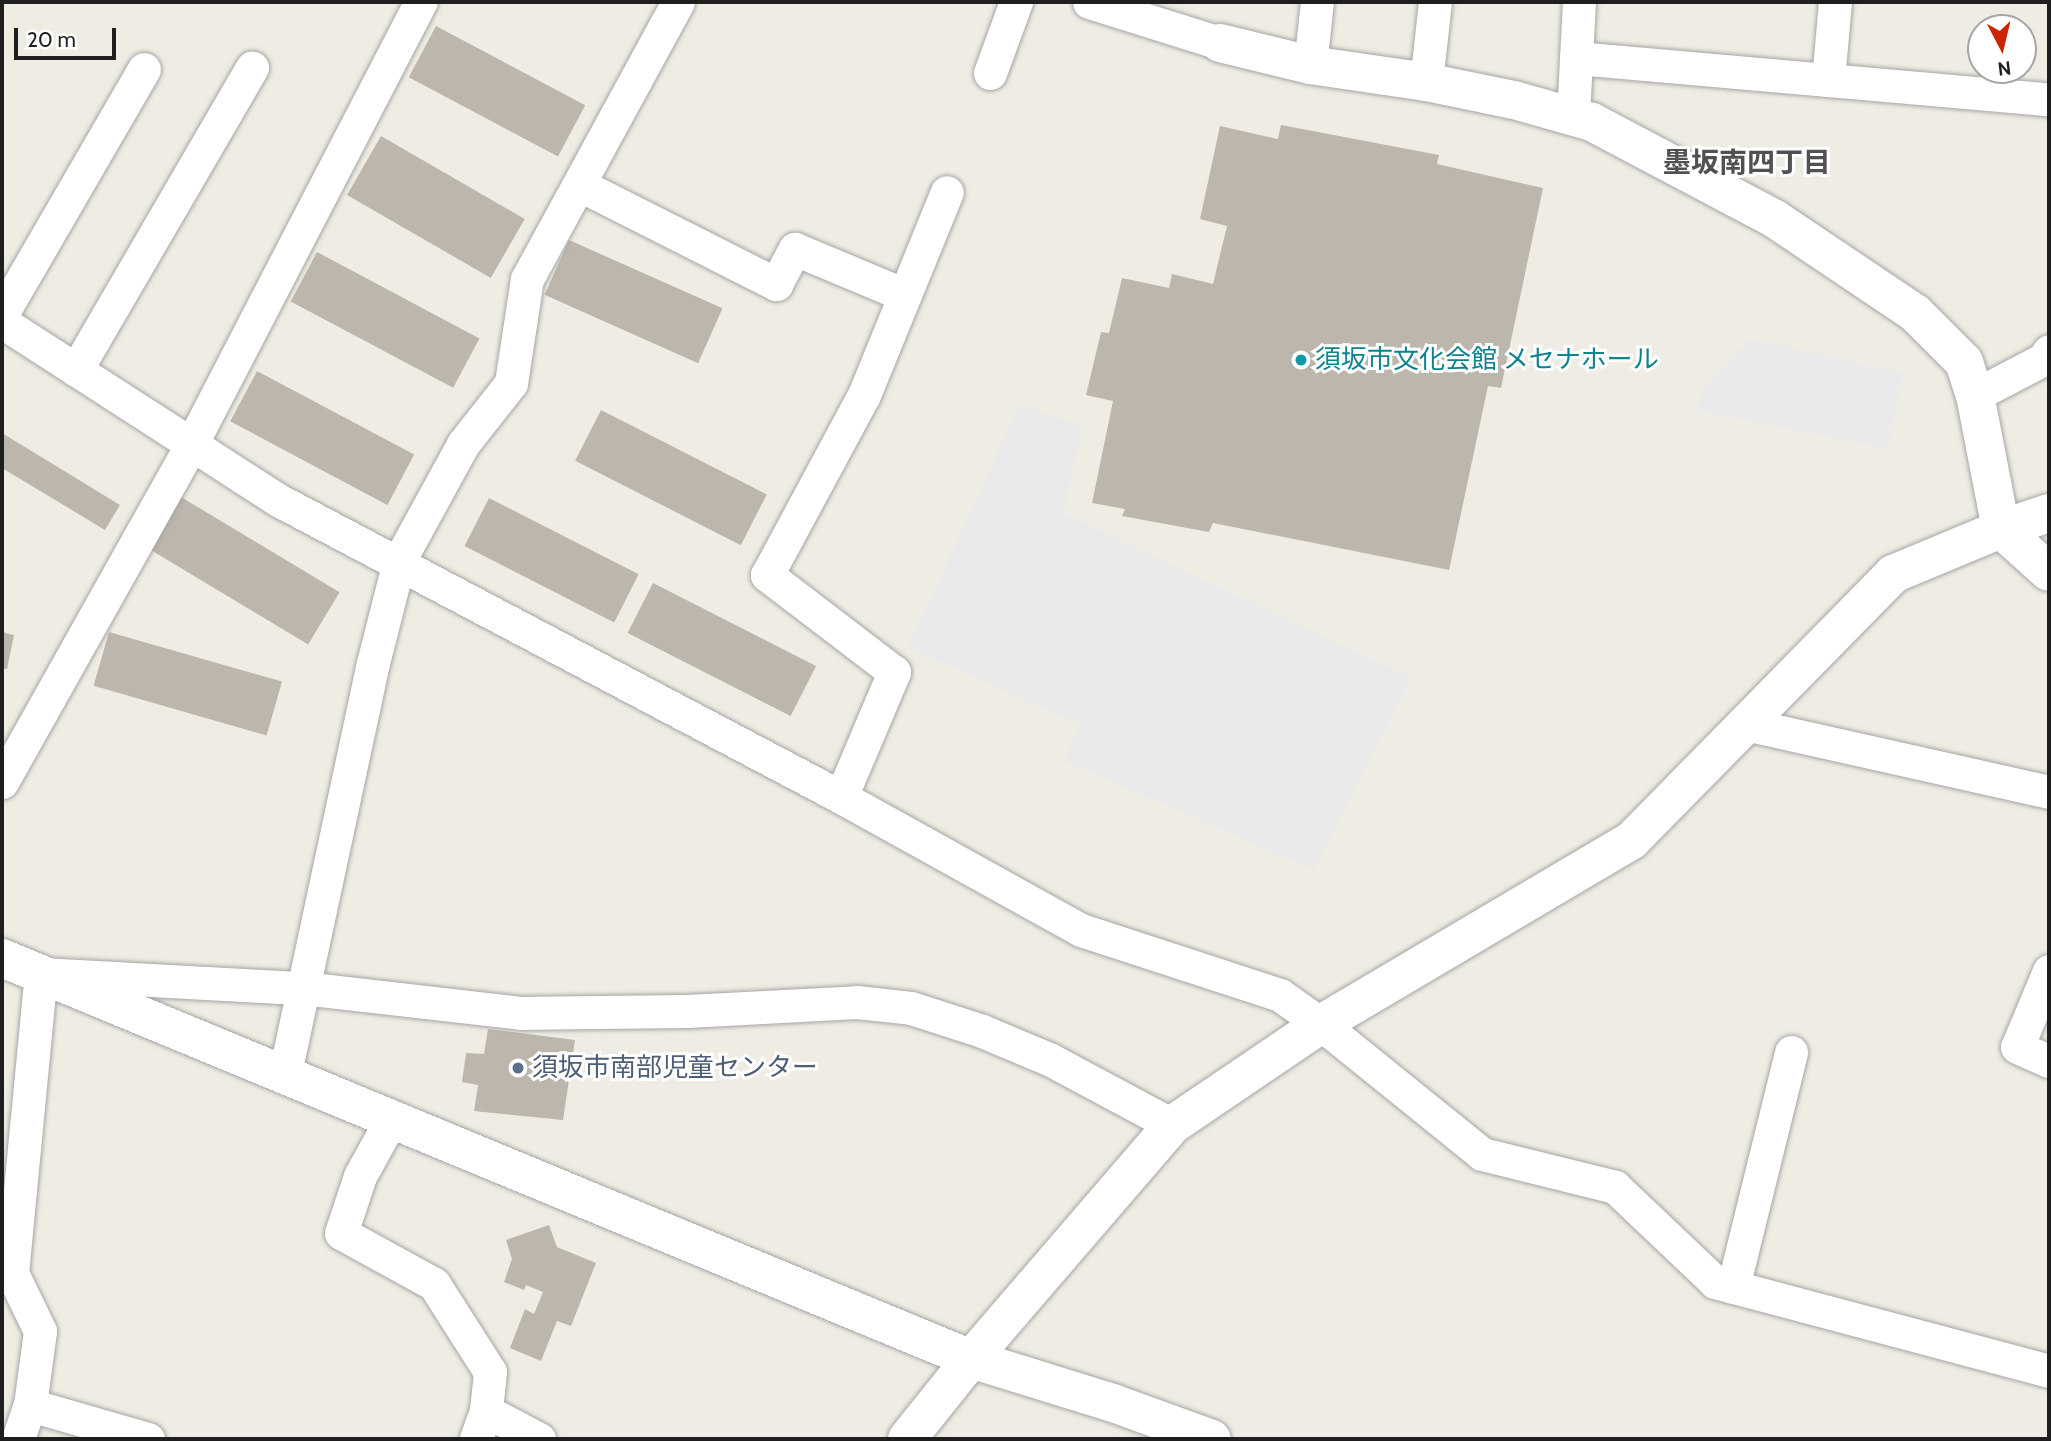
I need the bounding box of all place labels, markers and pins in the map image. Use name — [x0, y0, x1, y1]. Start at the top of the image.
place label: 須坂市文化会館 メセナホール — [1315, 344, 1659, 376]
marker: 須坂市文化会館 メセナホール — [1293, 352, 1309, 368]
place label: 須坂市南部児童センター — [532, 1052, 818, 1084]
marker: 須坂市南部児童センター — [510, 1060, 526, 1076]

